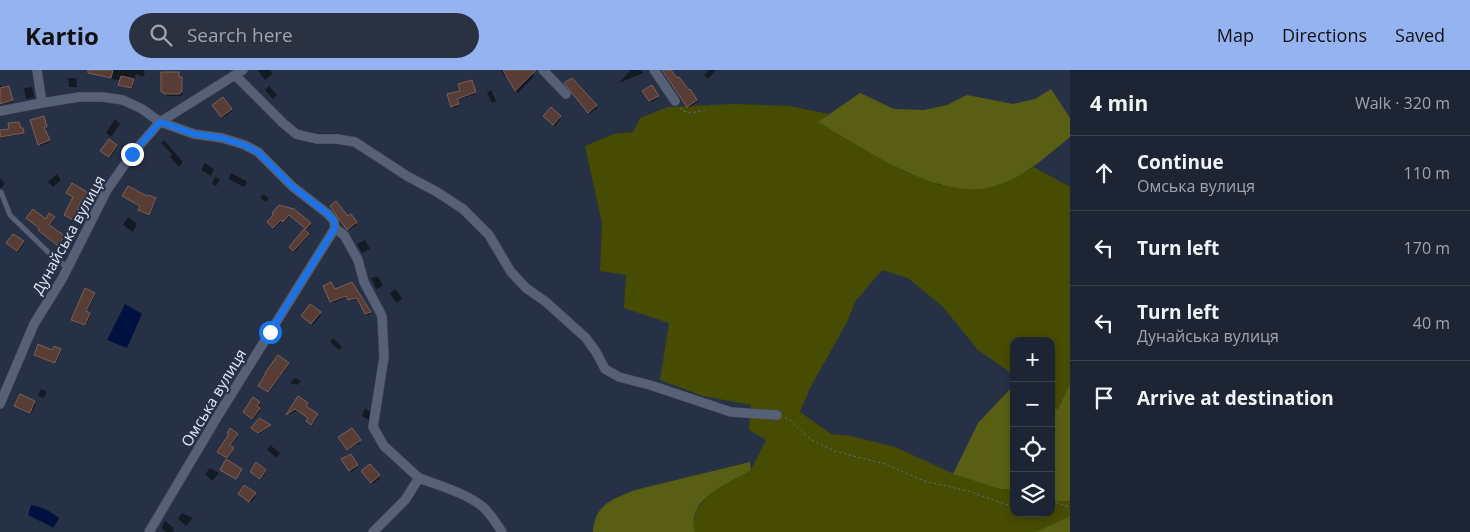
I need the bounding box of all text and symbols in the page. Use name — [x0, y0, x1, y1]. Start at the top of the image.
search box — [129, 13, 479, 58]
text: Kartio — [25, 19, 99, 52]
icon: search — [147, 21, 175, 49]
text: Search here — [187, 22, 293, 48]
text: Map — [1217, 23, 1254, 47]
text: Directions — [1282, 23, 1367, 47]
text: Saved — [1395, 23, 1445, 47]
text: 4 min — [1090, 89, 1148, 117]
text: Walk · 320 m — [1355, 92, 1450, 114]
route end — [121, 143, 144, 166]
text: Continue — [1137, 149, 1224, 175]
icon: ahead — [1090, 159, 1118, 187]
text: 110 m — [1404, 162, 1450, 184]
street label: Дунайська вулиця — [27, 171, 109, 298]
text: Омська вулиця — [1137, 175, 1255, 197]
icon: left — [1090, 234, 1118, 262]
text: Turn left — [1137, 235, 1219, 261]
text: 170 m — [1404, 237, 1450, 259]
text: Turn left — [1137, 299, 1219, 325]
icon: left — [1090, 309, 1118, 337]
text: 40 m — [1413, 312, 1450, 334]
route start — [259, 321, 282, 344]
text: Дунайська вулиця — [1137, 325, 1279, 347]
map controls — [1010, 337, 1055, 517]
button: + — [1010, 337, 1055, 382]
street label: Омська вулиця — [176, 345, 250, 450]
button: − — [1010, 382, 1055, 427]
icon: arrive — [1090, 384, 1118, 412]
text: Arrive at destination — [1137, 385, 1334, 411]
button: locate — [1010, 427, 1055, 472]
button: layers — [1010, 472, 1055, 517]

